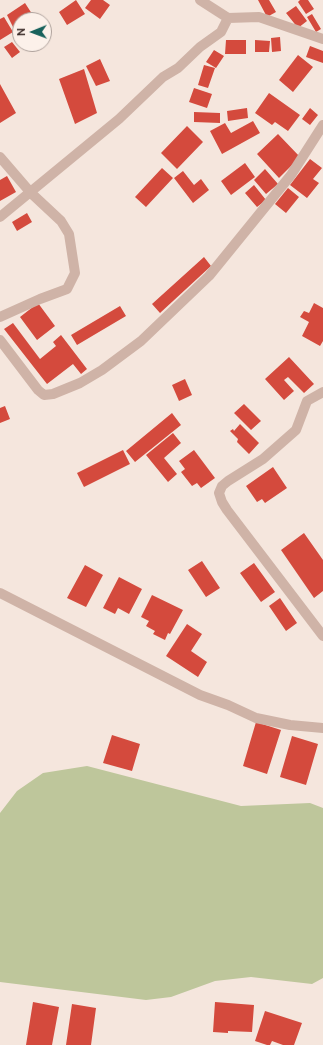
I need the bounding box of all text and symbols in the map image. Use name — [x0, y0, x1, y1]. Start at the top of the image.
north arrow — [12, 12, 52, 52]
text: N — [15, 28, 27, 36]

